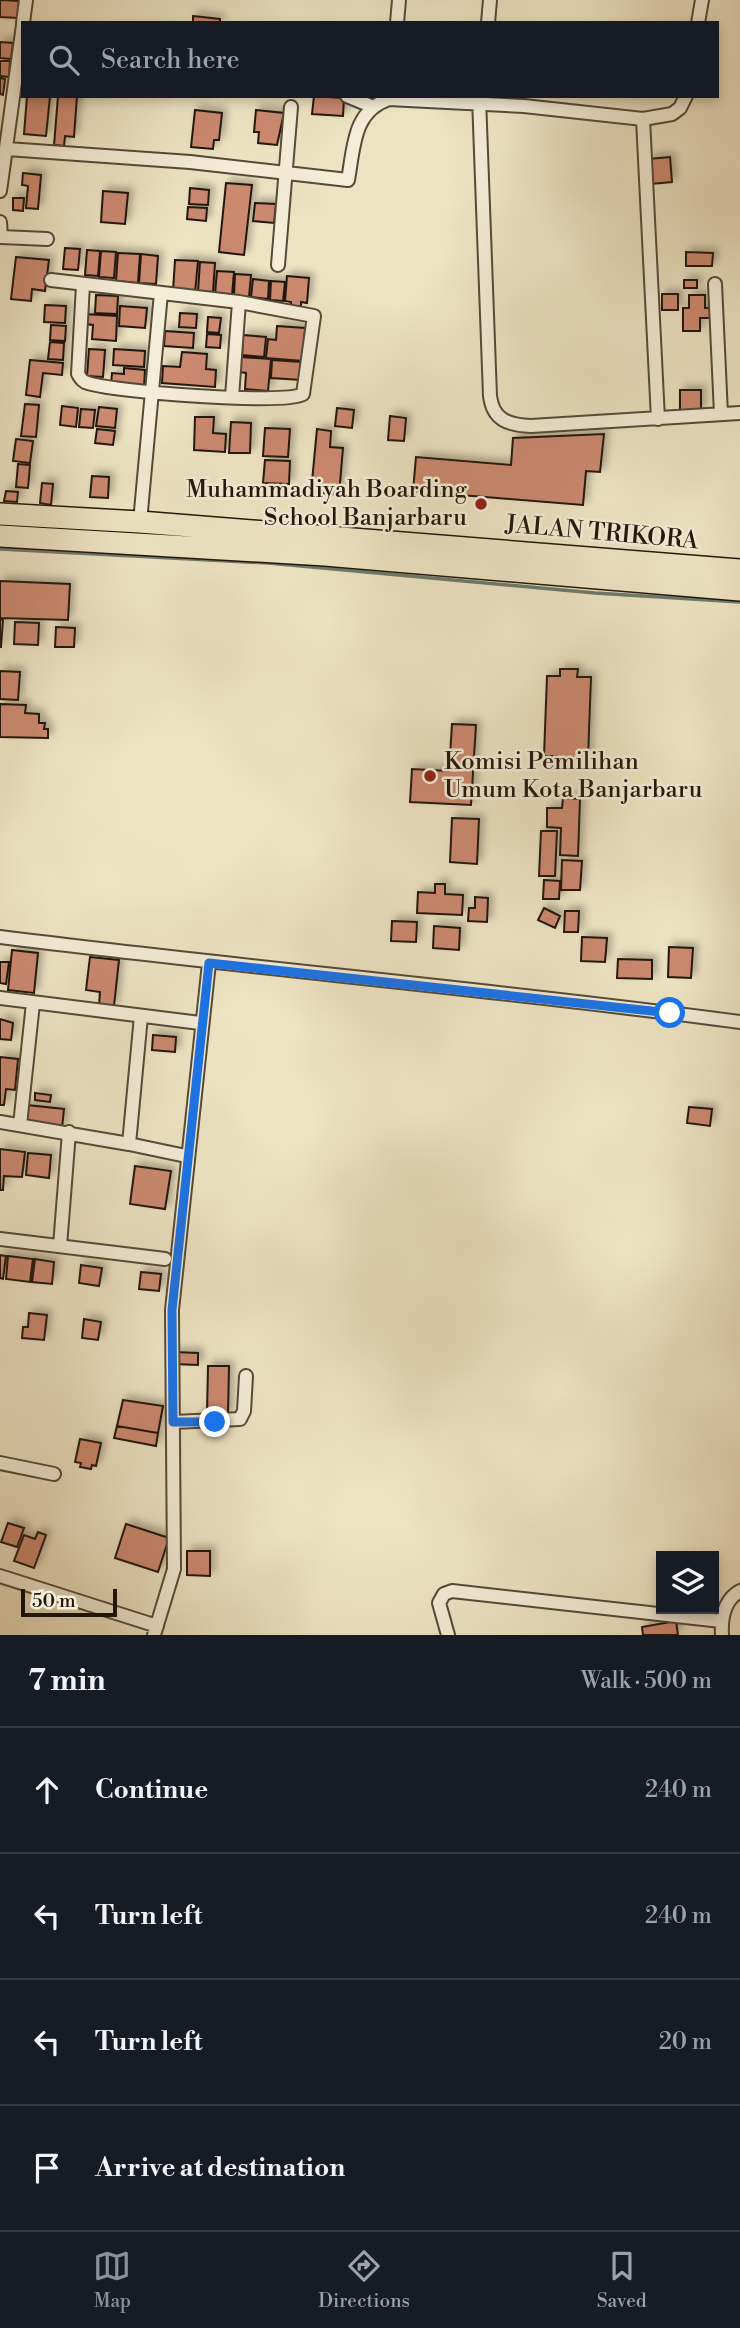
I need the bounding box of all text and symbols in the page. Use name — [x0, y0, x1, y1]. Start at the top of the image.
search box — [21, 21, 719, 98]
icon: search — [45, 41, 83, 79]
text: Search here — [101, 44, 240, 76]
place label: Muhammadiyah Boarding School Banjarbaru — [186, 475, 468, 533]
marker: Muhammadiyah Boarding School Banjarbaru — [473, 496, 489, 512]
street label: JALAN TRIKORA — [503, 510, 700, 556]
place label: Komisi Pemilihan Umum Kota Banjarbaru — [444, 747, 703, 805]
marker: Komisi Pemilihan Umum Kota Banjarbaru — [422, 768, 438, 784]
route start — [654, 997, 685, 1028]
route end — [199, 1406, 230, 1437]
map controls — [656, 1551, 719, 1614]
button: layers — [656, 1551, 719, 1614]
scale bar — [21, 1586, 117, 1618]
text: 50 m — [32, 1589, 76, 1613]
text: 7 min — [28, 1662, 106, 1700]
text: Walk · 500 m — [581, 1667, 712, 1695]
icon: ahead — [28, 1771, 66, 1809]
text: Continue — [95, 1774, 208, 1806]
text: 240 m — [645, 1776, 712, 1804]
icon: left — [28, 1897, 66, 1935]
text: Turn left — [95, 1900, 203, 1932]
text: 240 m — [645, 1902, 712, 1930]
icon: left — [28, 2023, 66, 2061]
text: Turn left — [95, 2026, 203, 2058]
text: 20 m — [659, 2028, 712, 2056]
icon: arrive — [28, 2149, 66, 2187]
text: Arrive at destination — [95, 2152, 345, 2184]
tab: Map — [93, 2247, 131, 2313]
tab: Directions — [318, 2247, 410, 2313]
tab: Saved — [597, 2247, 647, 2313]

